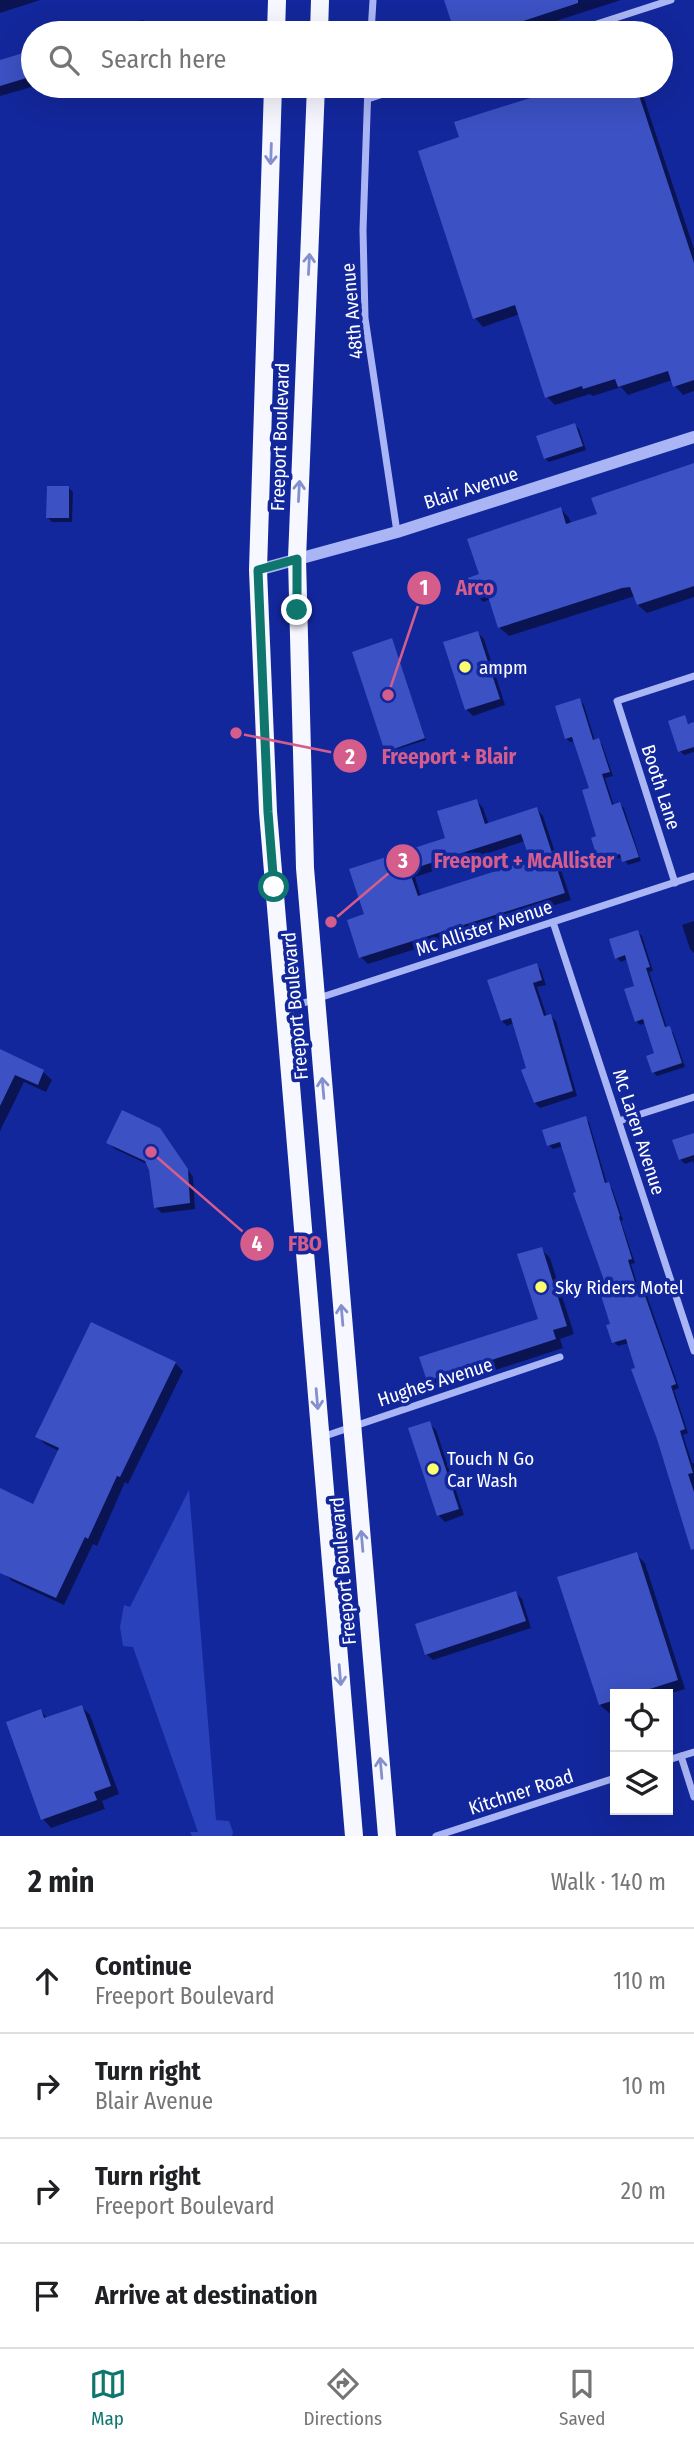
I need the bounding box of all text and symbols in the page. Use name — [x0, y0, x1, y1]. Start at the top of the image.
search box — [21, 21, 673, 98]
icon: search — [45, 41, 83, 79]
text: Search here — [101, 44, 226, 75]
one-way arrow — [265, 142, 278, 165]
one-way arrow — [302, 253, 315, 276]
street label: 48th Avenue — [336, 262, 368, 360]
street label: Freeport Boulevard — [266, 363, 294, 511]
street label: Blair Avenue — [421, 462, 521, 514]
one-way arrow — [292, 480, 305, 503]
callout: Arco — [407, 567, 508, 609]
text: 1 — [420, 575, 428, 601]
text: Arco — [455, 575, 494, 601]
route end — [281, 594, 312, 625]
place label: ampm — [479, 656, 528, 679]
marker: ampm — [457, 659, 473, 675]
callout: Freeport + Blair — [333, 735, 530, 777]
street label: Booth Lane — [636, 742, 686, 832]
text: 2 — [344, 744, 355, 770]
text: Freeport + Blair — [382, 744, 517, 770]
callout: Freeport + McAllister — [385, 840, 629, 882]
text: 3 — [397, 848, 408, 874]
text: Freeport + McAllister — [434, 848, 615, 874]
route start — [258, 871, 289, 902]
street label: Mc Allister Avenue — [413, 895, 555, 961]
street label: Freeport Boulevard — [277, 931, 313, 1081]
street label: Mc Laren Avenue — [608, 1066, 670, 1198]
one-way arrow — [316, 1077, 329, 1100]
callout: FBO — [239, 1223, 336, 1265]
text: 4 — [252, 1231, 263, 1257]
text: FBO — [288, 1231, 322, 1257]
place label: Sky Riders Motel — [555, 1276, 684, 1299]
marker: Sky Riders Motel — [533, 1279, 549, 1295]
one-way arrow — [335, 1304, 348, 1327]
street label: Hughes Avenue — [375, 1353, 495, 1411]
one-way arrow — [311, 1387, 324, 1410]
place label: Touch N Go Car Wash — [447, 1447, 534, 1492]
marker: Touch N Go Car Wash — [425, 1461, 441, 1477]
street label: Freeport Boulevard — [325, 1496, 361, 1646]
one-way arrow — [355, 1531, 368, 1553]
one-way arrow — [334, 1663, 347, 1686]
map controls — [610, 1689, 673, 1815]
button: locate — [610, 1689, 673, 1752]
button: layers — [610, 1752, 673, 1815]
one-way arrow — [375, 1757, 388, 1780]
street label: Kitchner Road — [466, 1764, 576, 1820]
text: 2 min — [28, 1864, 95, 1900]
text: Walk · 140 m — [551, 1868, 666, 1896]
text: Continue — [95, 1951, 192, 1982]
icon: ahead — [28, 1962, 66, 2000]
text: 110 m — [613, 1967, 666, 1995]
text: Freeport Boulevard — [95, 1982, 275, 2010]
text: Turn right — [95, 2056, 201, 2087]
icon: right — [28, 2067, 66, 2105]
text: 10 m — [622, 2072, 666, 2100]
text: Blair Avenue — [95, 2087, 213, 2115]
text: Turn right — [95, 2161, 201, 2192]
icon: right — [28, 2172, 66, 2210]
text: 20 m — [621, 2177, 666, 2205]
text: Freeport Boulevard — [95, 2192, 275, 2220]
icon: arrive — [28, 2277, 66, 2315]
text: Arrive at destination — [95, 2280, 318, 2311]
tab: Map — [89, 2365, 127, 2430]
tab: Directions — [304, 2365, 382, 2430]
tab: Saved — [559, 2365, 605, 2430]

